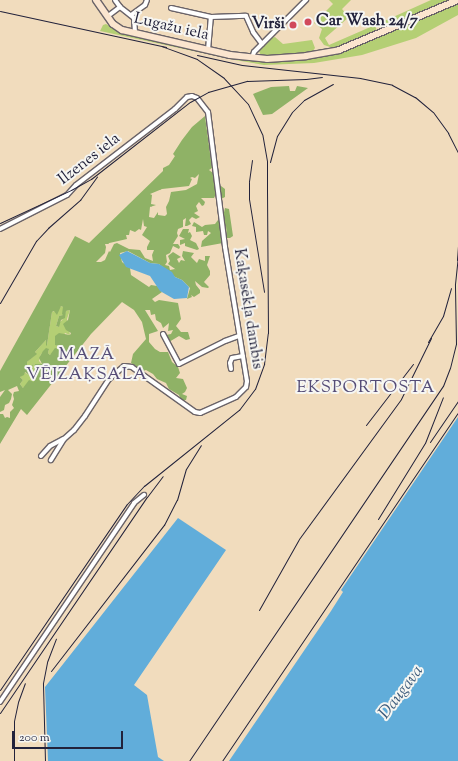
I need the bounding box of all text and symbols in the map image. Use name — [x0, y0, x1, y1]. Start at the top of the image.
street label: Lugažu iela — [132, 10, 210, 46]
place label: Car Wash 24/7 — [316, 12, 418, 32]
place label: Virši — [252, 15, 285, 35]
marker: Car Wash 24/7 — [303, 17, 313, 27]
marker: Virši — [288, 20, 298, 30]
street label: Ilzenes iela — [55, 130, 125, 190]
street label: Kaķasēkļa dambis — [228, 247, 266, 371]
district label: MAZĀ VĒJZAĶSALA — [26, 346, 148, 386]
district label: EKSPORTOSTA — [296, 379, 436, 399]
water label: Daugava — [375, 662, 429, 724]
scale bar — [14, 723, 125, 749]
text: 200 m — [19, 729, 50, 747]

